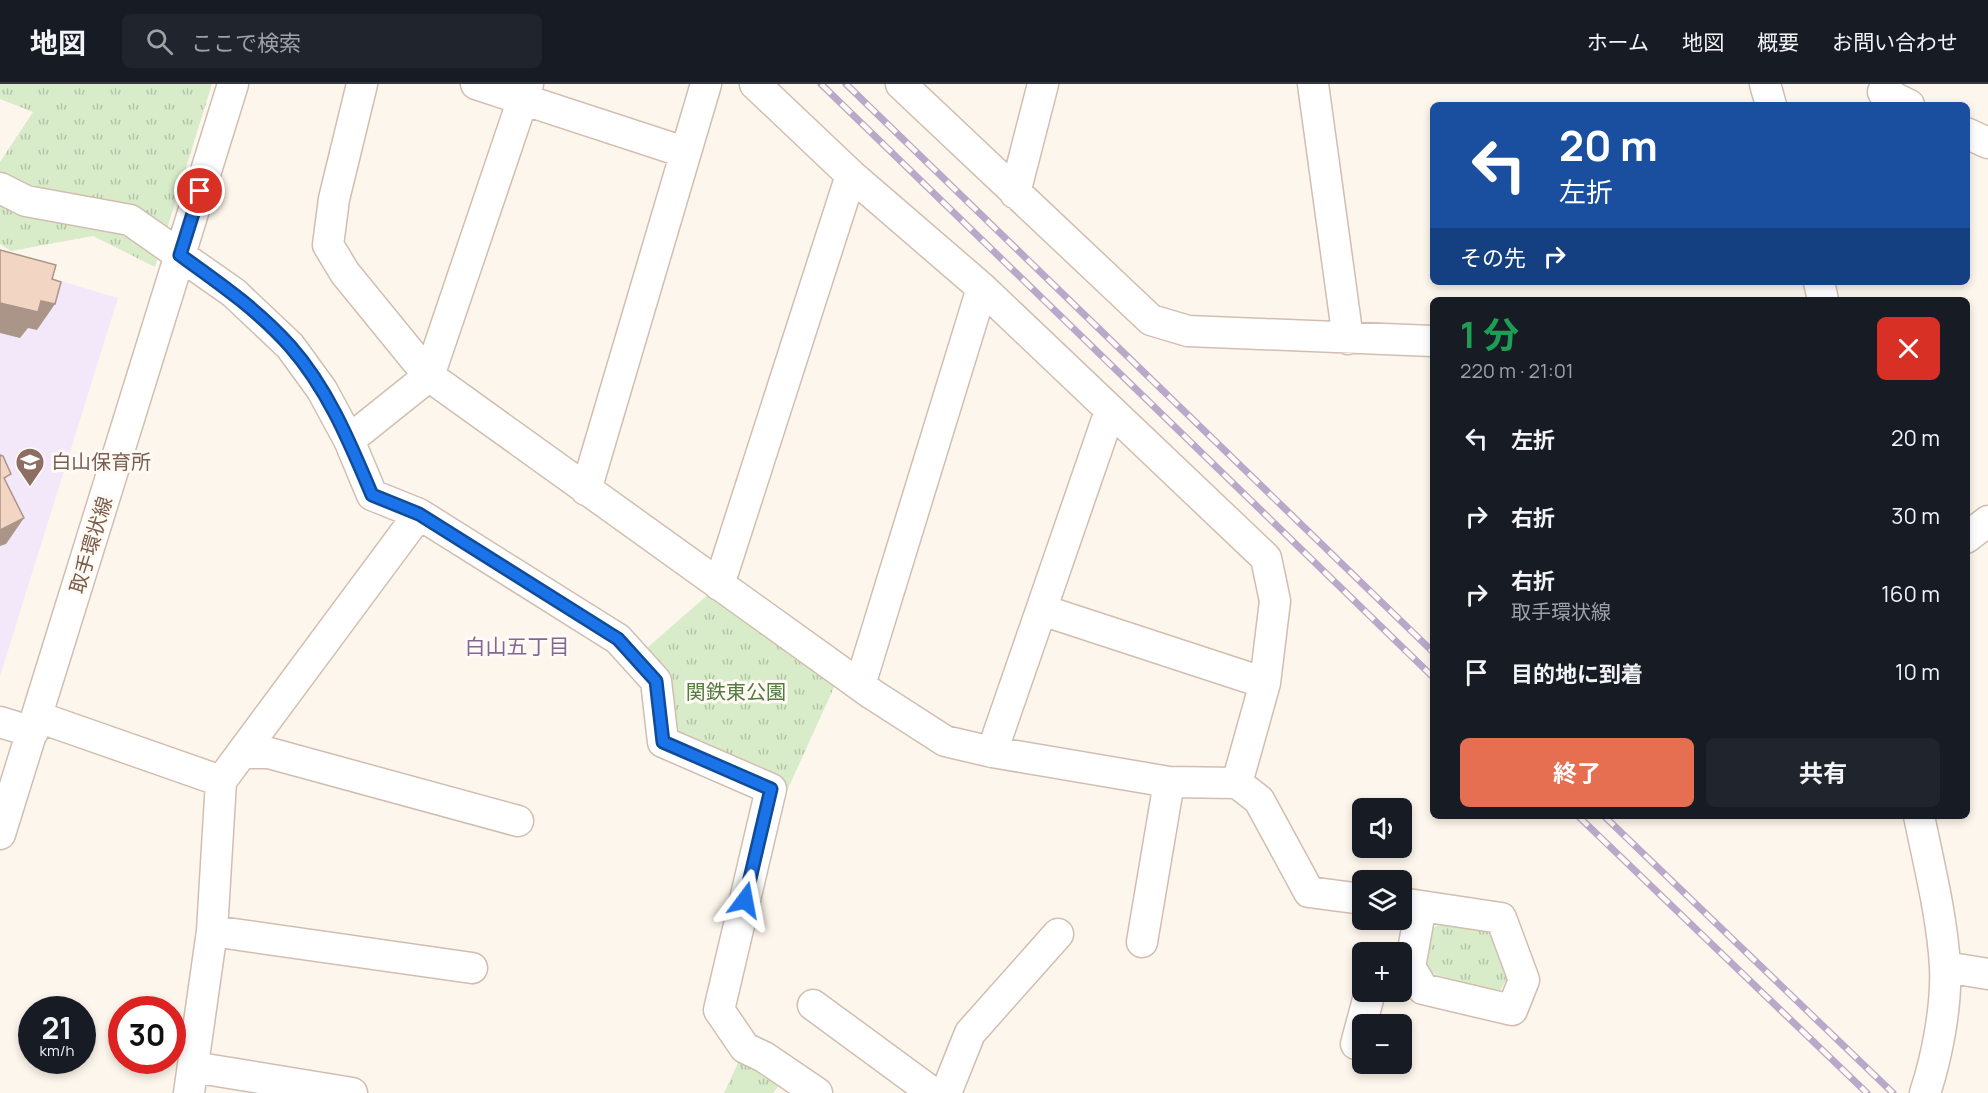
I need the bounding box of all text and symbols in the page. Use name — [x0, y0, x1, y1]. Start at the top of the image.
search box — [122, 14, 542, 68]
text: 地図 — [30, 23, 86, 61]
icon: search — [143, 25, 176, 58]
text: ここで検索 — [191, 28, 301, 58]
text: ホーム — [1587, 28, 1649, 56]
text: 地図 — [1682, 28, 1724, 56]
text: 概要 — [1757, 28, 1799, 56]
text: お問い合わせ — [1832, 28, 1958, 56]
text: 20 m — [1559, 116, 1658, 174]
icon: left — [1460, 126, 1538, 204]
pin — [174, 165, 225, 216]
text: 左折 — [1559, 173, 1613, 210]
icon: arrive — [183, 174, 216, 207]
icon: right — [1538, 240, 1571, 273]
text: その先 — [1460, 243, 1526, 273]
text: 1 分 — [1460, 310, 1519, 359]
button: close — [1877, 317, 1940, 380]
text: 220 m · 21:01 — [1460, 357, 1574, 384]
icon: left — [1460, 422, 1493, 455]
text: 20 m — [1891, 423, 1940, 453]
text: 左折 — [1511, 425, 1555, 455]
school or university icon: 白山保育所 — [14, 446, 46, 488]
place label: 白山保育所 — [51, 448, 151, 475]
street label: 取手環状線 — [63, 493, 118, 597]
icon: right — [1460, 500, 1493, 533]
text: 30 m — [1891, 501, 1940, 531]
text: 右折 — [1511, 503, 1555, 533]
text: 右折 — [1511, 566, 1555, 596]
icon: right — [1460, 578, 1493, 611]
text: 160 m — [1881, 579, 1940, 609]
text: 取手環状線 — [1511, 598, 1611, 625]
district label: 白山五丁目 — [465, 632, 570, 660]
icon: arrive — [1460, 656, 1493, 689]
text: 10 m — [1895, 657, 1940, 687]
text: 目的地に到着 — [1511, 659, 1643, 689]
park label: 関鉄東公園 — [686, 678, 786, 705]
button: 終了 — [1460, 738, 1694, 807]
button: 共有 — [1706, 738, 1940, 807]
map controls — [1352, 798, 1412, 1074]
button: sound — [1352, 798, 1412, 858]
position arrow — [713, 868, 777, 932]
button: layers — [1352, 870, 1412, 930]
button: + — [1352, 942, 1412, 1002]
speed limit sign: 30 — [108, 996, 186, 1074]
text: 21 — [41, 1007, 73, 1048]
button: − — [1352, 1014, 1412, 1074]
text: km/h — [40, 1040, 74, 1061]

